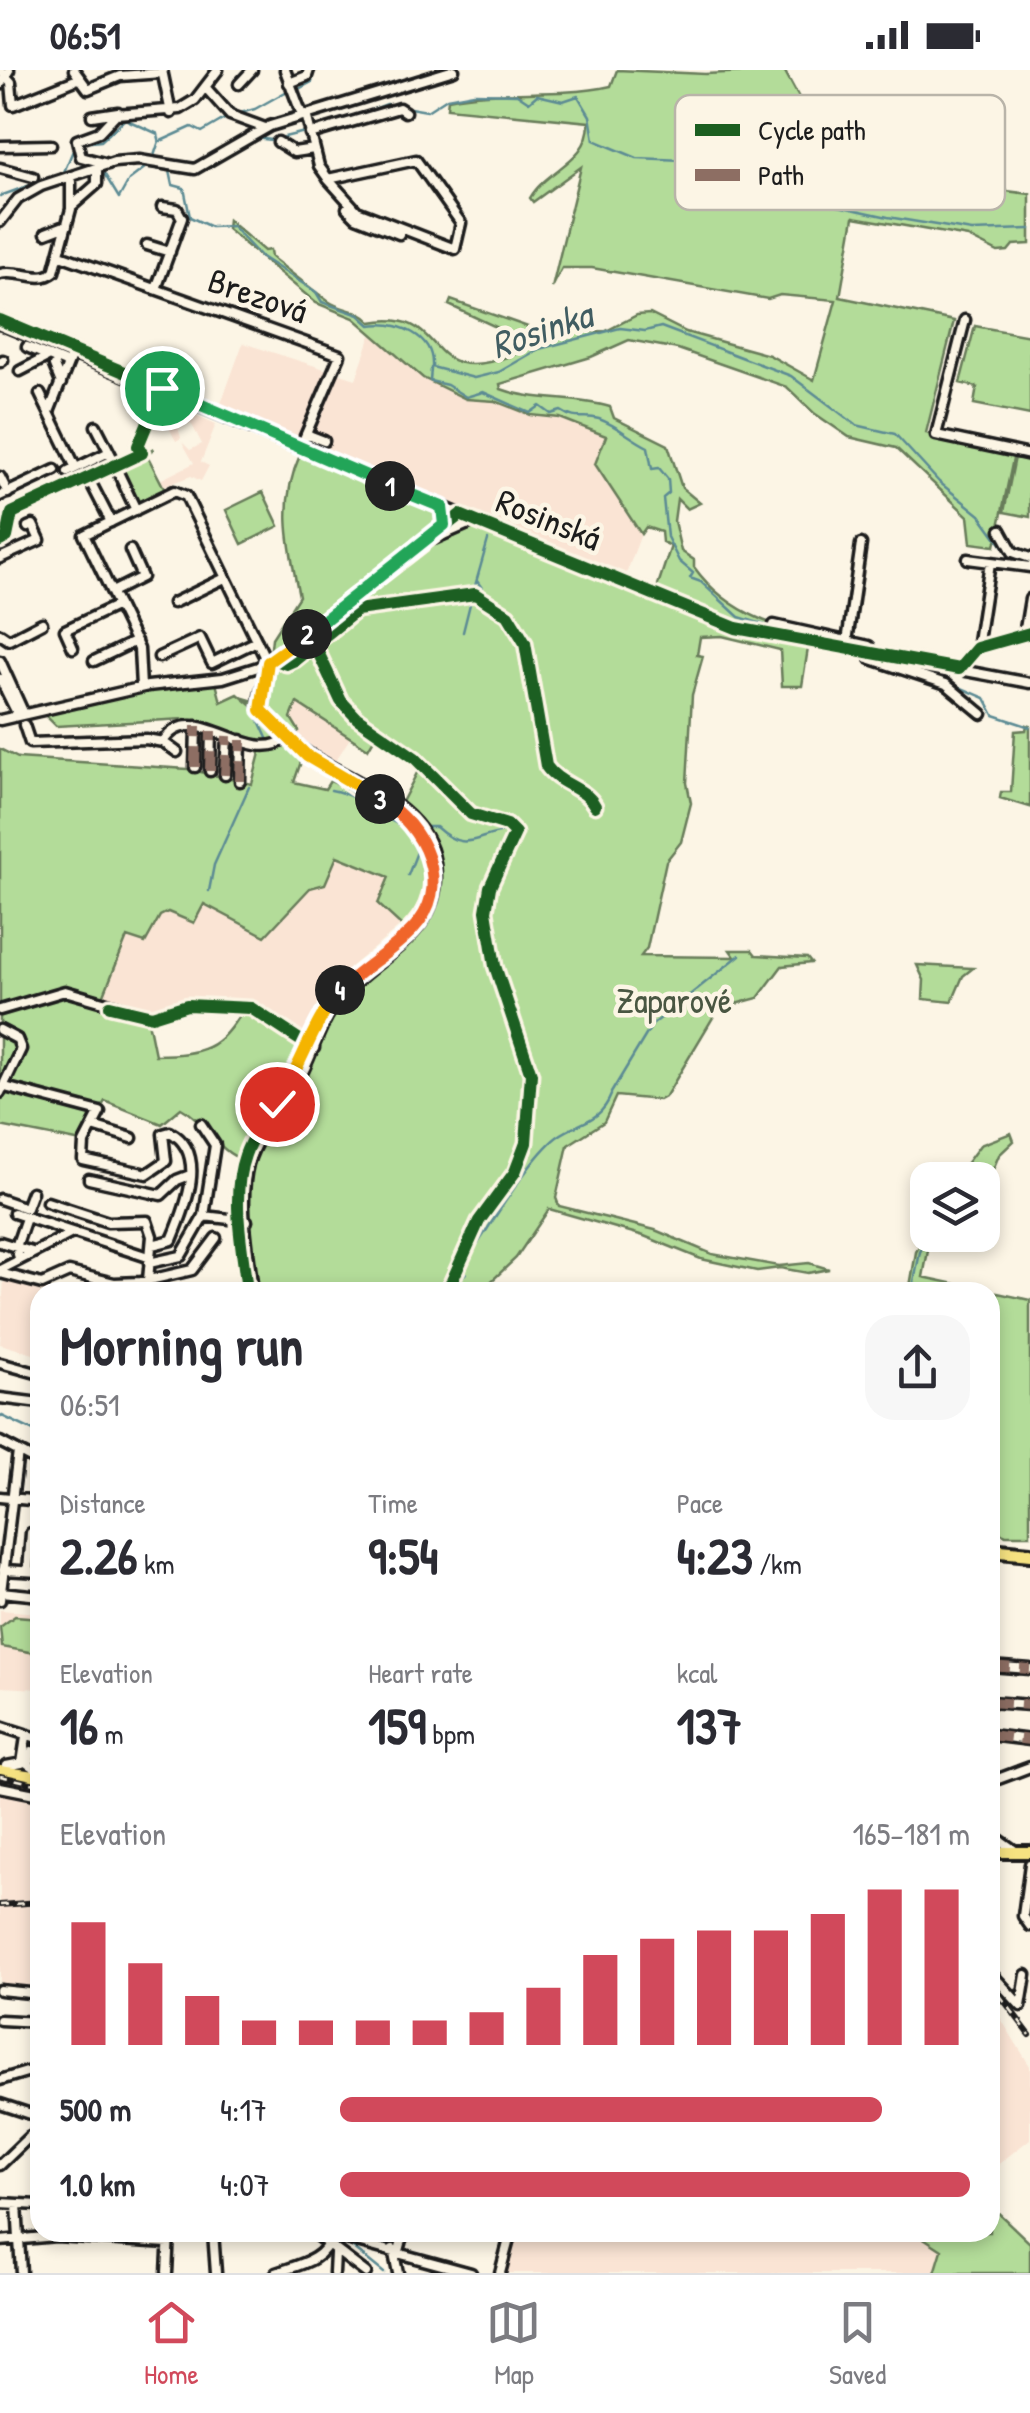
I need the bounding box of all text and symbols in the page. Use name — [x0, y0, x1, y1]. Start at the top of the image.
text: 06:51 — [50, 9, 121, 61]
legend — [675, 95, 1005, 210]
text: Cycle path — [758, 111, 866, 149]
text: Path — [758, 156, 804, 194]
street label: Brezová — [202, 256, 314, 334]
water label: Rosinka — [484, 286, 602, 370]
pin — [120, 346, 205, 431]
icon: arrive — [135, 361, 190, 416]
pin: 1 — [365, 461, 415, 511]
text: 1 — [385, 467, 395, 505]
street label: Rosinská — [490, 477, 609, 561]
pin: 2 — [282, 609, 332, 659]
text: 2 — [300, 615, 314, 653]
pin: 3 — [355, 774, 405, 824]
text: 3 — [374, 780, 386, 818]
pin: 4 — [315, 965, 365, 1015]
text: 4 — [335, 971, 345, 1009]
park label: Zaparové — [616, 977, 732, 1024]
pin — [235, 1062, 320, 1147]
icon: check — [250, 1077, 305, 1132]
map controls — [910, 1162, 1000, 1252]
button: layers — [910, 1162, 1000, 1252]
text: Morning run — [60, 1308, 303, 1382]
button: share — [865, 1315, 970, 1420]
text: 06:51 — [60, 1383, 120, 1426]
text: Distance — [60, 1484, 146, 1522]
text: Time — [368, 1484, 418, 1522]
text: Pace — [677, 1484, 723, 1522]
text: 2.26 — [60, 1522, 137, 1590]
text: 9:54 — [368, 1522, 438, 1590]
text: 4:23 — [677, 1522, 753, 1590]
text: km — [137, 1545, 175, 1583]
text: /km — [753, 1545, 802, 1583]
text: Elevation — [60, 1654, 153, 1692]
text: Heart rate — [368, 1654, 473, 1692]
text: kcal — [677, 1654, 718, 1692]
text: 16 — [60, 1692, 98, 1760]
text: 159 — [368, 1692, 426, 1760]
text: 137 — [677, 1692, 742, 1760]
text: m — [98, 1715, 124, 1753]
text: bpm — [426, 1715, 475, 1753]
text: Elevation — [60, 1812, 166, 1855]
text: 165–181 m — [852, 1812, 970, 1855]
text: 500 m — [60, 2088, 131, 2131]
text: 4:17 — [220, 2088, 267, 2131]
text: 1.0 km — [60, 2163, 135, 2206]
text: 4:07 — [220, 2163, 270, 2206]
tab: Home — [144, 2295, 199, 2393]
tab: Map — [486, 2295, 541, 2393]
tab: Saved — [829, 2295, 886, 2393]

